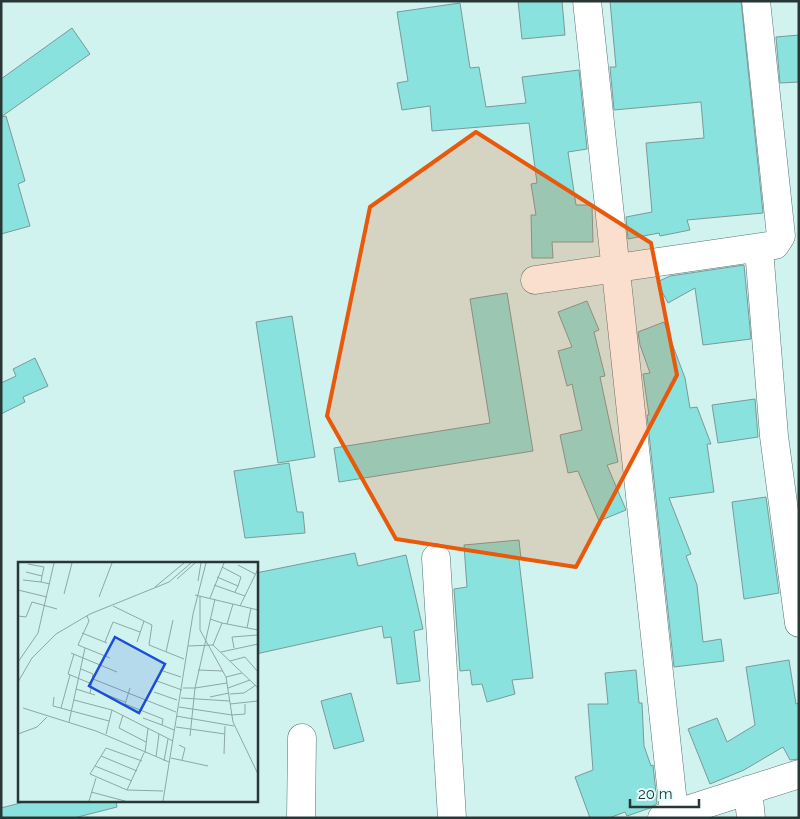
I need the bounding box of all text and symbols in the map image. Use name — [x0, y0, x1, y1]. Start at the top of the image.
inset map — [18, 562, 258, 802]
scale bar — [630, 776, 699, 808]
text: 20 m — [638, 785, 673, 803]

